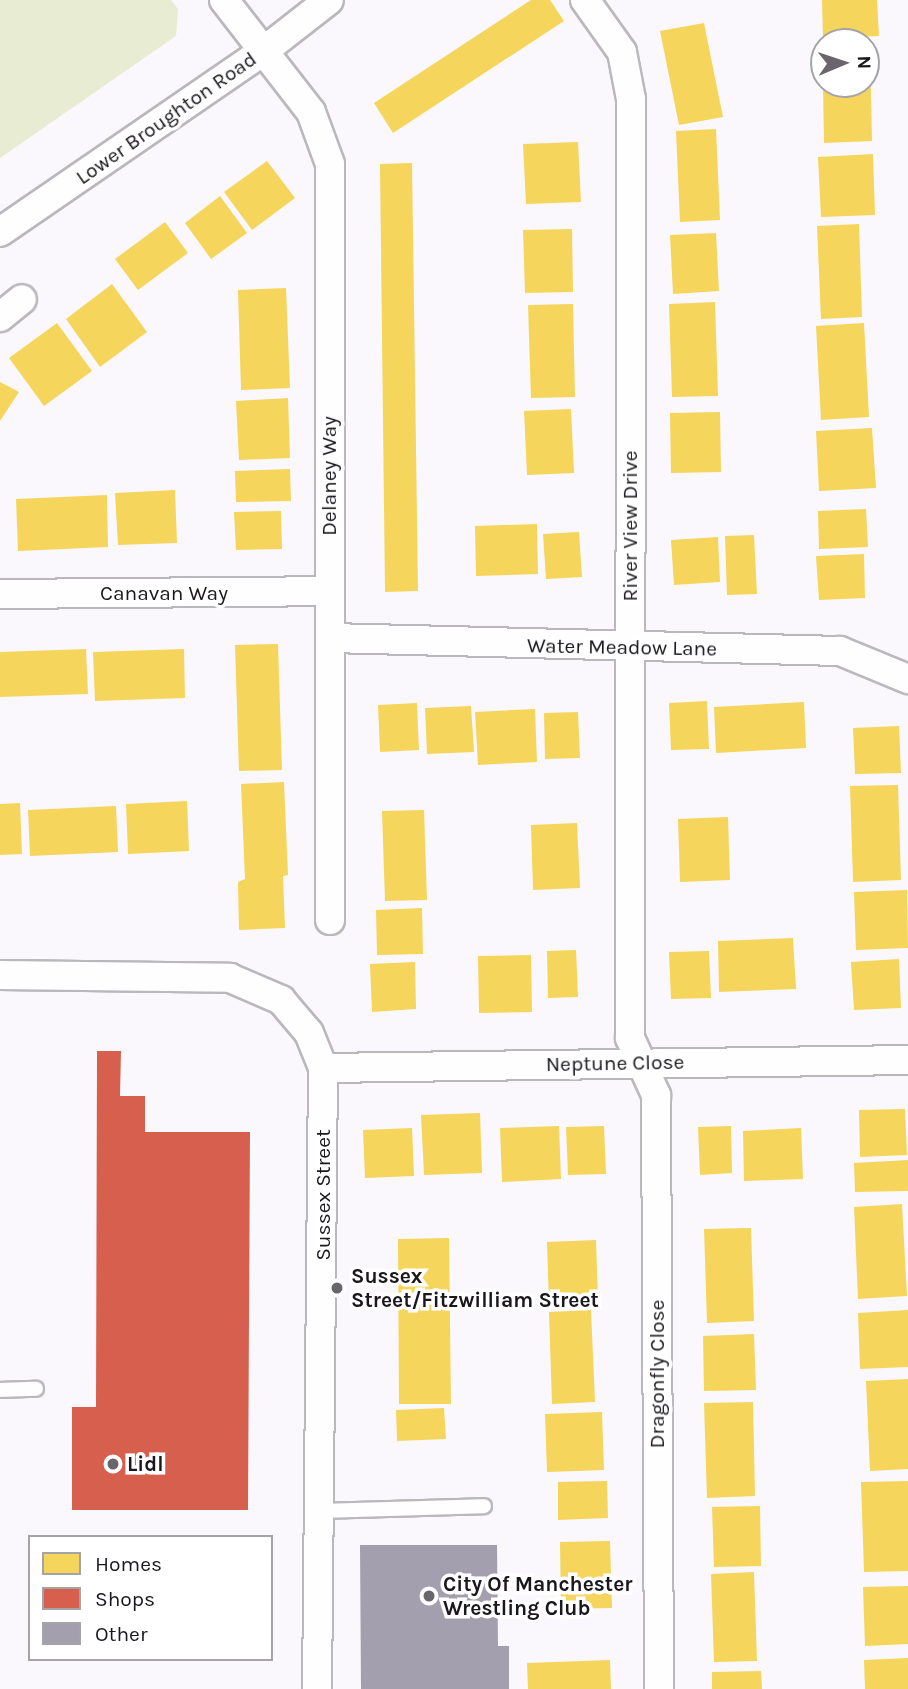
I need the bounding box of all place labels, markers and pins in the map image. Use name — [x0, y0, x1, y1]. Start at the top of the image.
place label: Sussex Street/Fitzwilliam Street — [351, 1263, 599, 1313]
marker: Sussex Street/Fitzwilliam Street — [329, 1280, 345, 1296]
place label: Lidl — [127, 1451, 164, 1477]
marker: Lidl — [105, 1456, 121, 1472]
place label: City Of Manchester Wrestling Club — [443, 1571, 633, 1621]
marker: City Of Manchester Wrestling Club — [421, 1588, 437, 1604]

